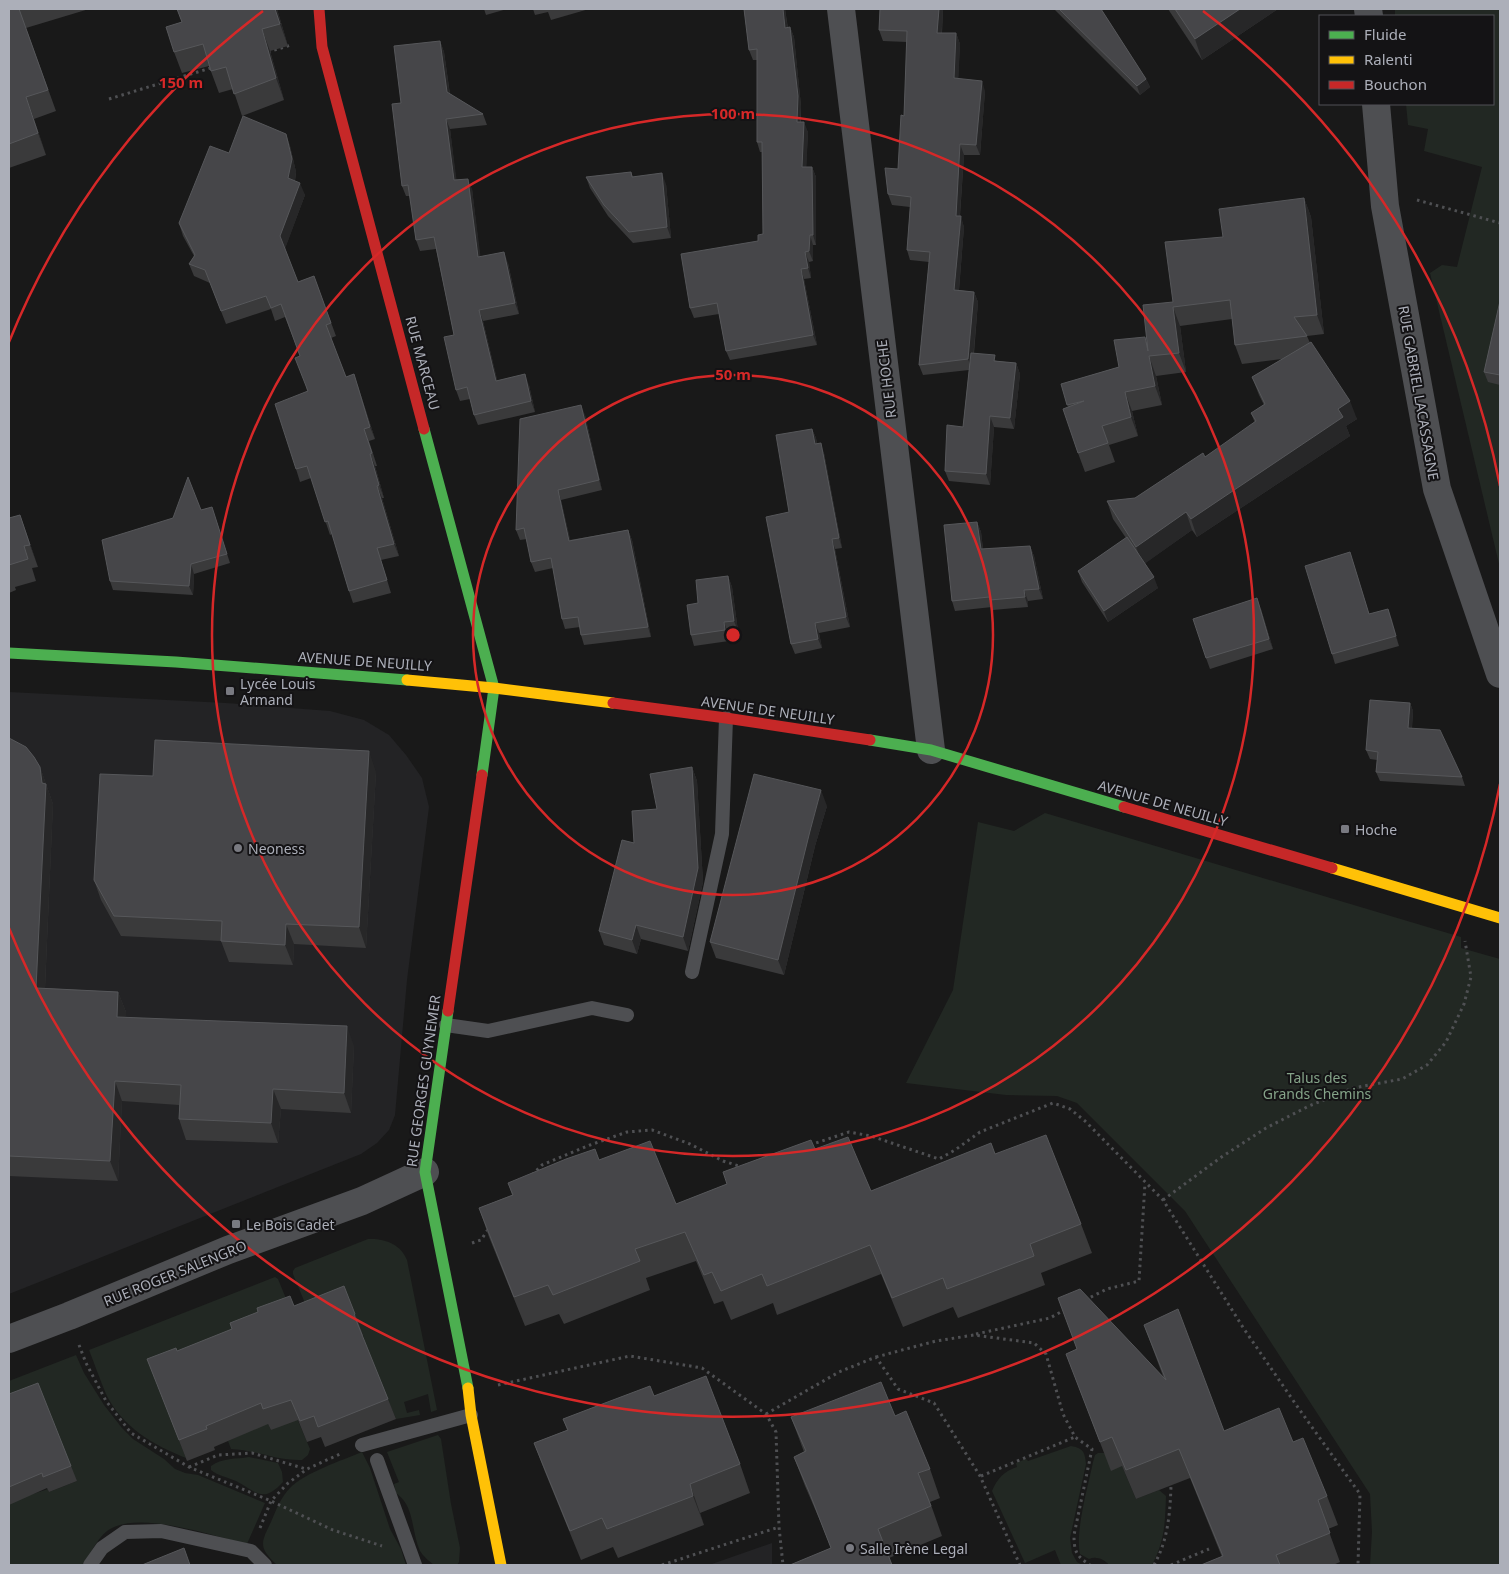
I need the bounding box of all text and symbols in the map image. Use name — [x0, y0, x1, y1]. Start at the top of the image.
legend — [1319, 15, 1494, 105]
text: Fluide — [1364, 24, 1406, 44]
text: Ralenti — [1364, 49, 1413, 69]
text: 150 m — [159, 72, 203, 92]
text: Bouchon — [1364, 74, 1427, 94]
text: 100 m — [711, 103, 755, 123]
street label: RUE GABRIEL LACASSAGNE — [1394, 304, 1444, 482]
street label: RUE MARCEAU — [401, 314, 445, 412]
street label: RUE HOCHE — [872, 339, 900, 419]
text: 50 m — [715, 364, 751, 384]
centre of rings — [724, 626, 742, 644]
street label: AVENUE DE NEUILLY — [297, 647, 433, 675]
place label: Lycée Louis Armand — [240, 674, 316, 709]
marker: Lycée Louis Armand — [224, 685, 236, 697]
street label: AVENUE DE NEUILLY — [700, 691, 836, 729]
street label: AVENUE DE NEUILLY — [1096, 775, 1230, 831]
place label: Hoche — [1355, 820, 1397, 839]
marker: Hoche — [1339, 823, 1351, 835]
place label: Neoness — [248, 839, 305, 858]
marker: Neoness — [232, 842, 244, 854]
street label: RUE GEORGES GUYNEMER — [402, 994, 445, 1168]
park label: Talus des Grands Chemins — [1263, 1068, 1372, 1103]
place label: Le Bois Cadet — [246, 1215, 335, 1234]
marker: Le Bois Cadet — [230, 1218, 242, 1230]
street label: RUE ROGER SALENGRO — [101, 1236, 249, 1310]
place label: Salle Irène Legal — [860, 1539, 968, 1558]
marker: Salle Irène Legal — [844, 1542, 856, 1554]

